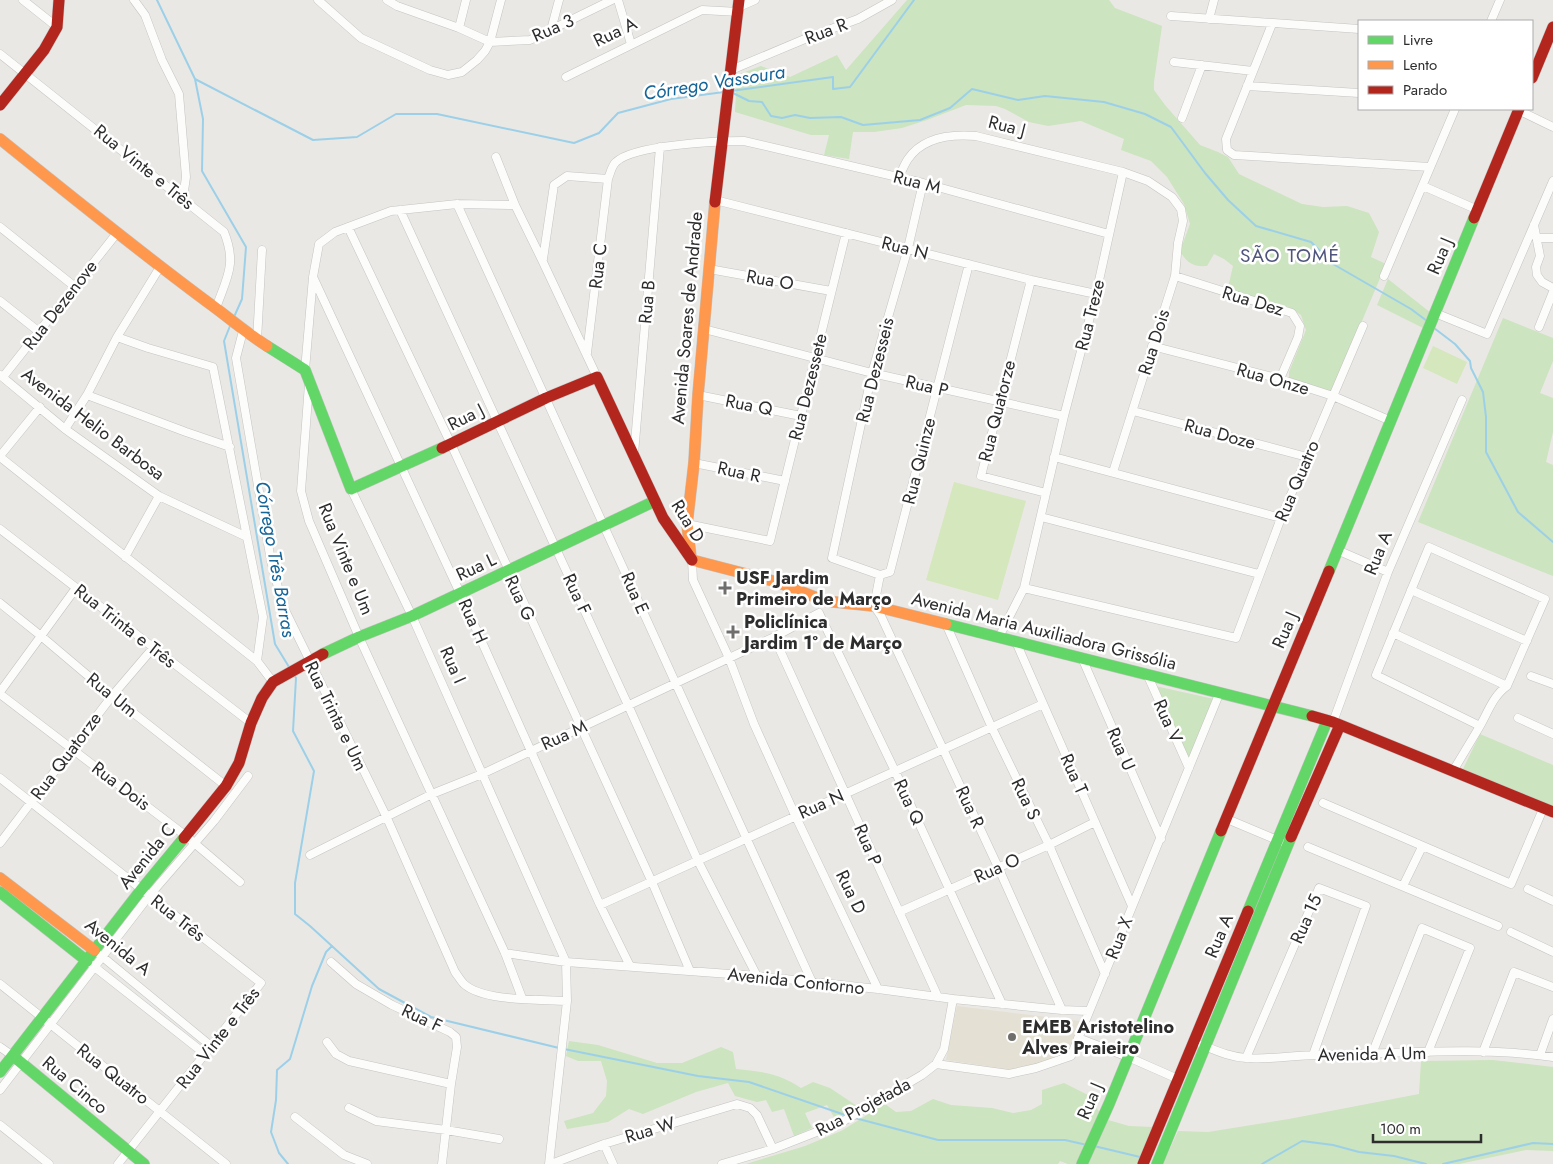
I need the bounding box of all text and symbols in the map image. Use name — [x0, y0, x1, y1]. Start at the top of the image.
street label: Rua 3 — [528, 7, 578, 49]
street label: Rua A — [589, 10, 641, 54]
street label: Rua R — [801, 11, 851, 51]
legend — [1358, 20, 1533, 110]
text: Livre — [1403, 29, 1433, 51]
text: Lento — [1403, 54, 1437, 76]
water label: Córrego Vassoura — [641, 58, 787, 107]
text: Parado — [1403, 79, 1447, 101]
street label: Rua J — [985, 109, 1029, 143]
street label: Rua Vinte e Três — [88, 118, 200, 216]
street label: Rua M — [890, 164, 944, 200]
street label: Avenida Soares de Andrade — [665, 211, 709, 425]
street label: Rua N — [879, 230, 931, 266]
street label: Rua J — [1421, 233, 1459, 279]
street label: Rua C — [582, 242, 614, 290]
district label: SÃO TOMÉ — [1240, 242, 1340, 269]
street label: Rua Dezenove — [16, 254, 104, 356]
street label: Rua O — [744, 263, 796, 297]
street label: Rua Treze — [1069, 277, 1111, 353]
street label: Rua B — [632, 279, 662, 325]
street label: Rua Dez — [1219, 279, 1288, 323]
street label: Rua Dois — [1132, 306, 1176, 378]
street label: Rua Dezesseis — [849, 315, 901, 425]
street label: Rua Dezessete — [782, 331, 834, 443]
street label: Rua Onze — [1234, 356, 1312, 402]
street label: Rua Quatorze — [972, 357, 1022, 465]
street label: Avenida Helio Barbosa — [16, 361, 170, 487]
street label: Rua P — [903, 368, 951, 404]
street label: Rua Q — [723, 388, 776, 422]
street label: Rua J — [443, 397, 489, 437]
street label: Rua Doze — [1182, 412, 1258, 456]
street label: Rua Quinze — [896, 415, 942, 507]
street label: Rua Quatro — [1268, 436, 1326, 526]
street label: Rua R — [715, 455, 763, 489]
water label: Córrego Três Barras — [248, 479, 303, 640]
street label: Rua D — [665, 495, 711, 547]
street label: Rua Vinte e Um — [312, 499, 380, 619]
street label: Rua A — [1357, 527, 1399, 579]
street label: Rua L — [452, 546, 500, 588]
place label: USF Jardim Primeiro de Março — [736, 565, 892, 612]
street label: Rua E — [614, 568, 656, 618]
street label: Rua F — [556, 569, 598, 619]
street label: Rua G — [498, 571, 542, 625]
street label: Rua Trinta e Três — [68, 578, 182, 674]
marker: USF Jardim Primeiro de Março — [718, 581, 732, 595]
street label: Avenida Maria Auxiliadora Grissólia — [909, 585, 1179, 677]
street label: Rua H — [452, 594, 494, 648]
street label: Rua J — [1266, 607, 1304, 653]
place label: Policlínica Jardim 1º de Março — [741, 609, 902, 656]
marker: Policlínica Jardim 1º de Março — [726, 625, 740, 639]
street label: Rua I — [433, 642, 473, 688]
street label: Rua Trinta e Um — [298, 657, 374, 775]
street label: Rua Um — [81, 666, 143, 724]
street label: Rua V — [1147, 695, 1189, 747]
street label: Rua Quatorze — [24, 707, 108, 805]
street label: Rua M — [537, 713, 591, 757]
street label: Rua U — [1100, 723, 1142, 775]
street label: Rua T — [1054, 750, 1095, 799]
street label: Rua Dois — [86, 755, 156, 817]
street label: Rua S — [1005, 774, 1047, 824]
street label: Rua Q — [887, 775, 931, 830]
street label: Rua N — [794, 782, 848, 826]
street label: Rua R — [949, 782, 991, 832]
street label: Avenida C — [112, 817, 182, 895]
street label: Rua P — [847, 820, 889, 870]
street label: Rua O — [970, 846, 1024, 890]
street label: Rua D — [829, 866, 873, 918]
street label: Rua Três — [145, 888, 211, 948]
street label: Rua 15 — [1284, 890, 1328, 948]
street label: Rua A — [1198, 910, 1240, 962]
street label: Avenida A — [79, 912, 157, 982]
street label: Rua X — [1099, 913, 1139, 963]
street label: Avenida Contorno — [726, 961, 866, 1001]
street label: Rua Vinte e Três — [170, 982, 266, 1094]
street label: Rua F — [397, 997, 447, 1039]
place label: EMEB Aristotelino Alves Praieiro — [1021, 1014, 1174, 1061]
marker: EMEB Aristotelino Alves Praieiro — [1006, 1031, 1018, 1043]
street label: Rua Quatro — [71, 1037, 155, 1111]
street label: Avenida A Um — [1317, 1040, 1427, 1068]
street label: Rua Cinco — [37, 1050, 114, 1120]
street label: Rua Projetada — [811, 1071, 915, 1143]
street label: Rua J — [1071, 1078, 1109, 1124]
street label: Rua W — [622, 1110, 679, 1150]
scale bar — [1373, 1112, 1480, 1144]
text: 100 m — [1380, 1118, 1421, 1140]

